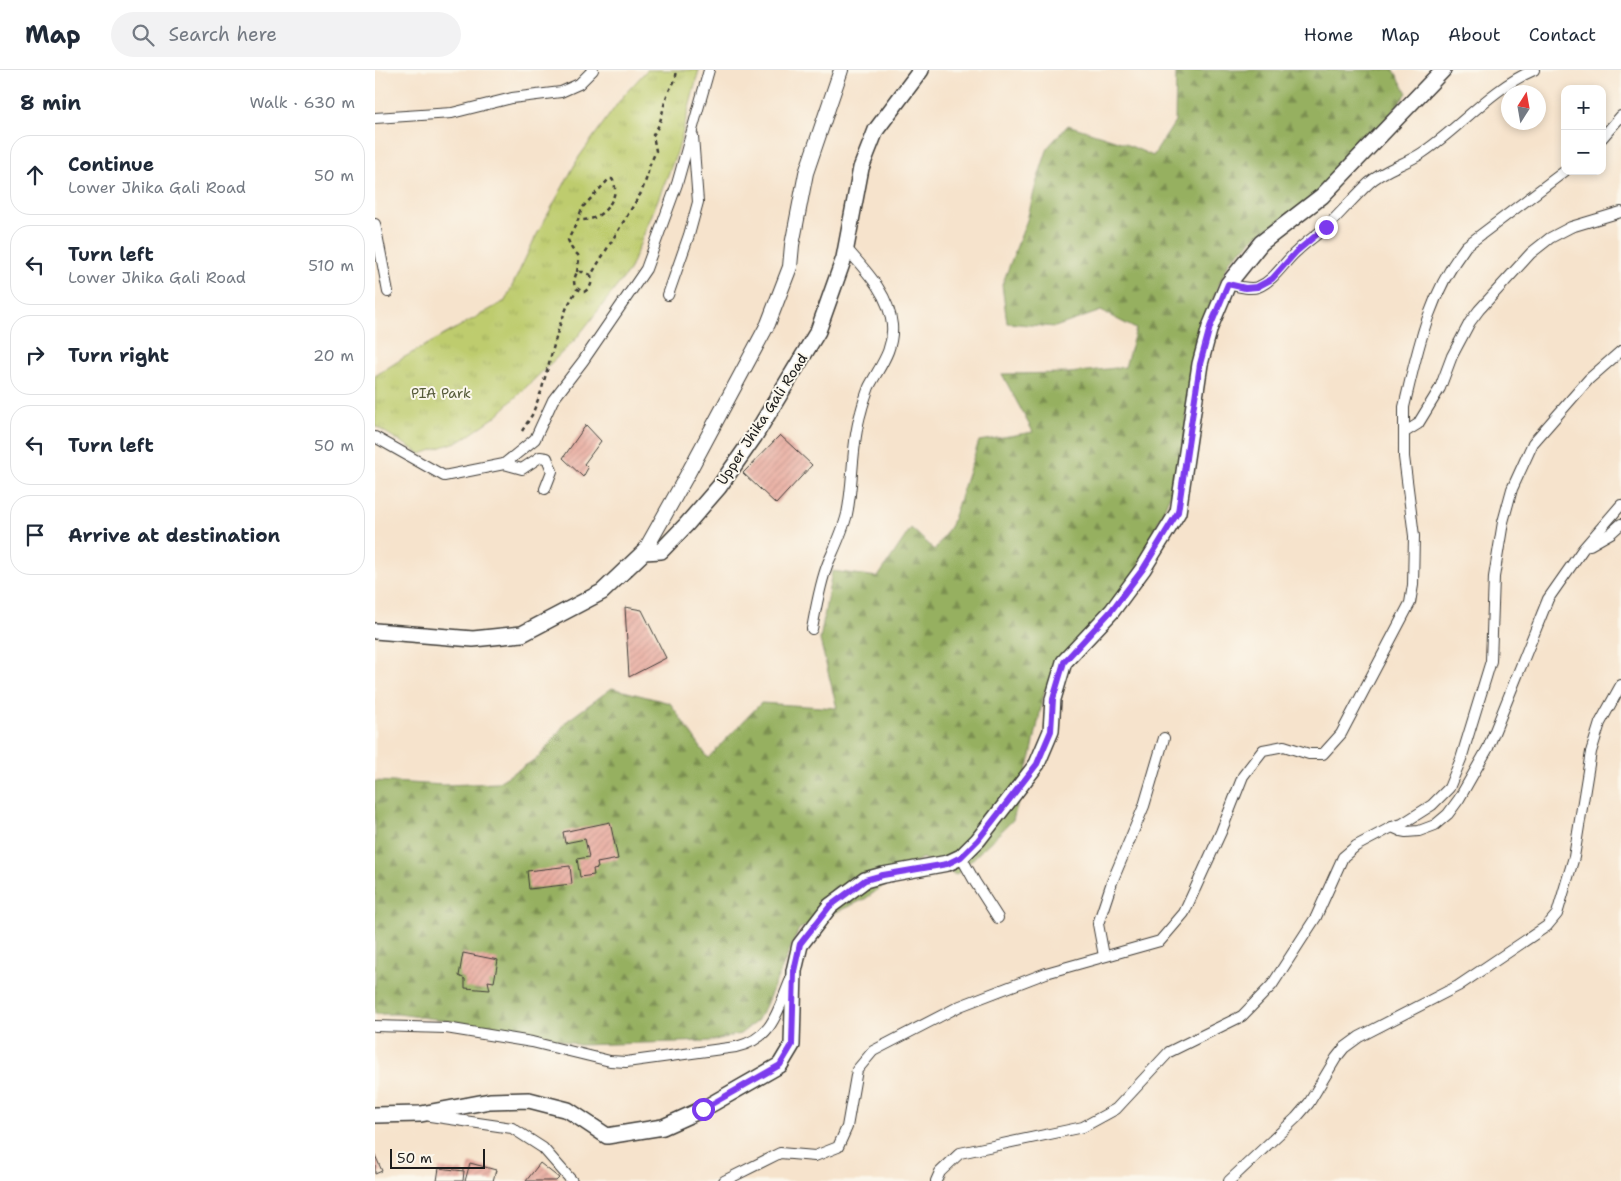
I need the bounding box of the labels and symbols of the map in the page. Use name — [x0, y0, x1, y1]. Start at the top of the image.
north arrow — [1501, 85, 1546, 130]
route end — [1315, 216, 1338, 239]
street label: Upper Jhika Gali Road — [713, 350, 811, 488]
park label: PIA Park — [411, 384, 471, 402]
route start — [692, 1098, 715, 1121]
scale bar — [390, 1146, 485, 1169]

